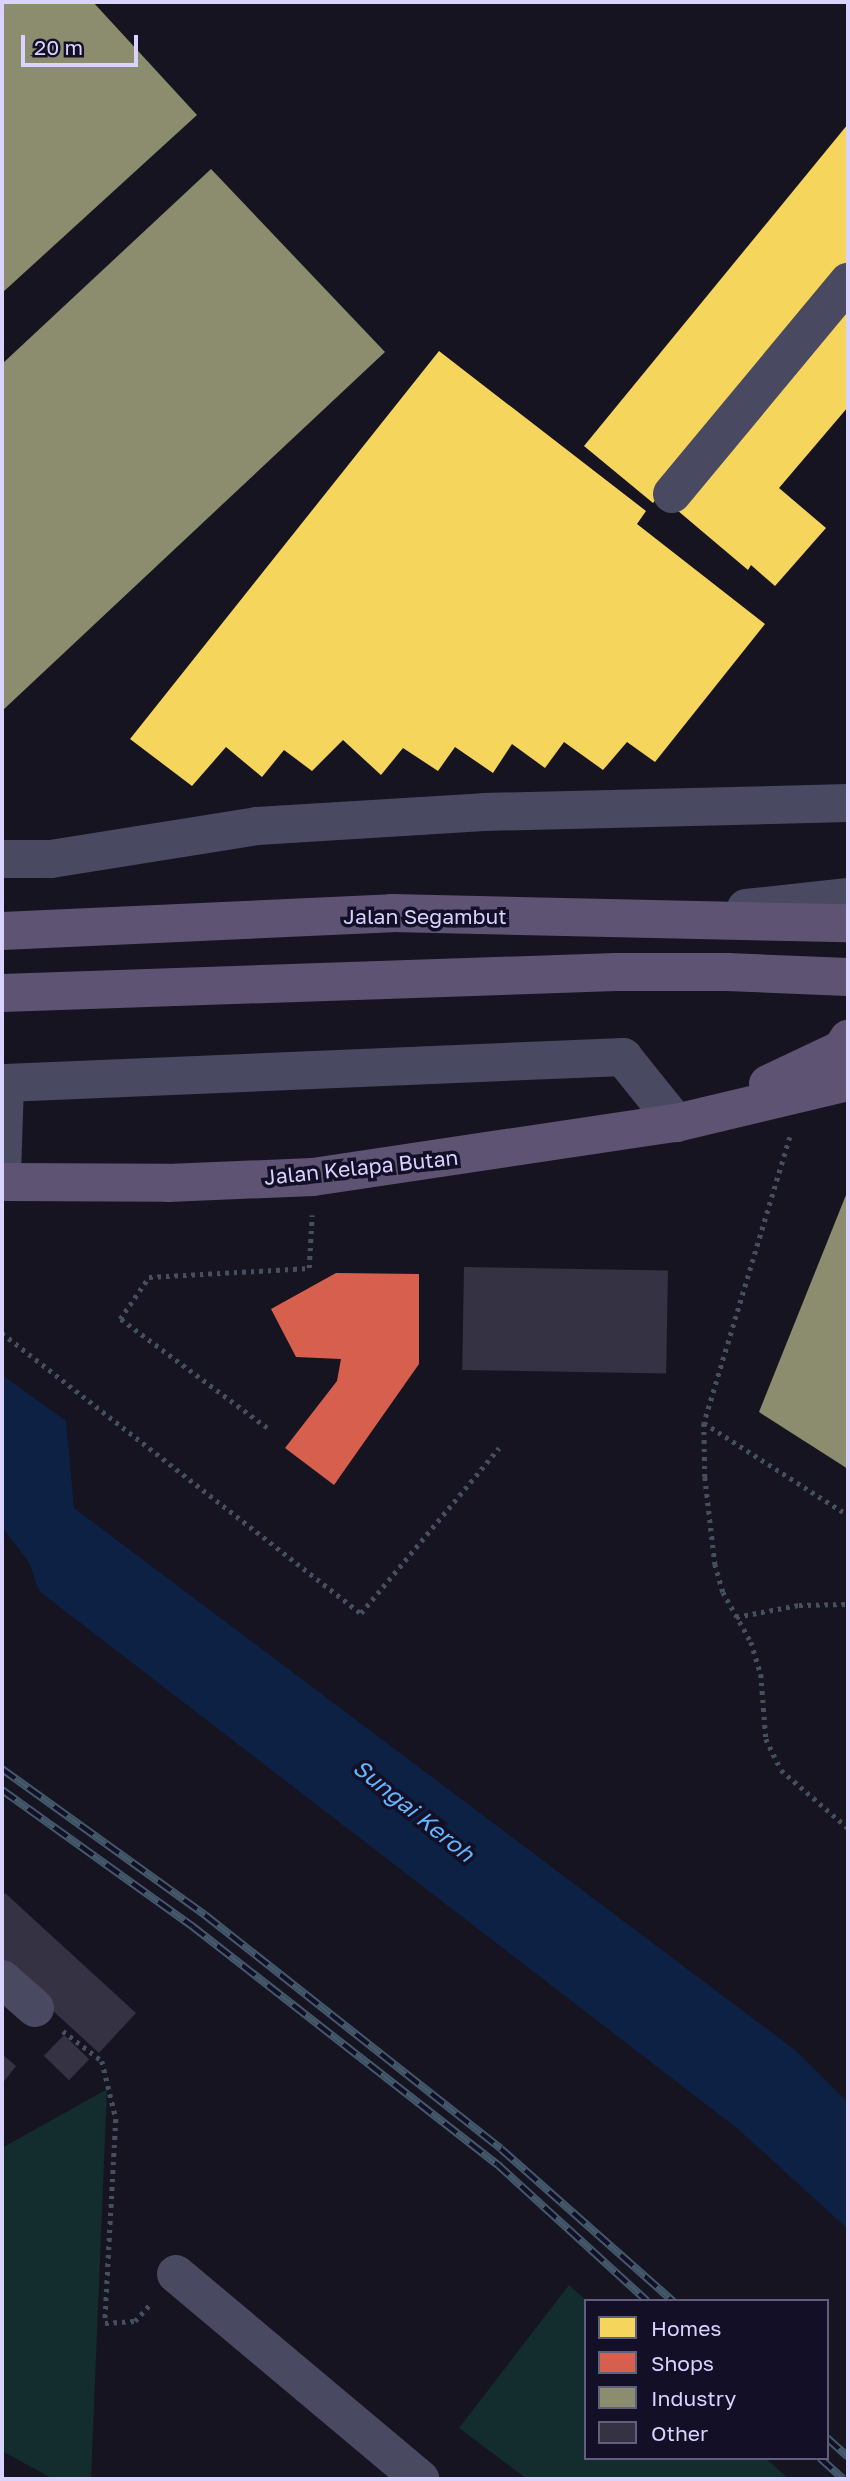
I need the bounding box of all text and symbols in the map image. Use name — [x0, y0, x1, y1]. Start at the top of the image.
scale bar — [24, 21, 142, 65]
text: 20 m — [34, 34, 83, 60]
street label: Jalan Segambut — [343, 903, 507, 929]
street label: Jalan Kelapa Butan — [263, 1144, 459, 1190]
water label: Sungai Keroh — [348, 1753, 480, 1867]
legend — [584, 2299, 829, 2460]
text: Homes — [651, 2315, 721, 2341]
text: Shops — [651, 2350, 714, 2376]
text: Industry — [651, 2385, 736, 2411]
text: Other — [651, 2420, 708, 2446]

